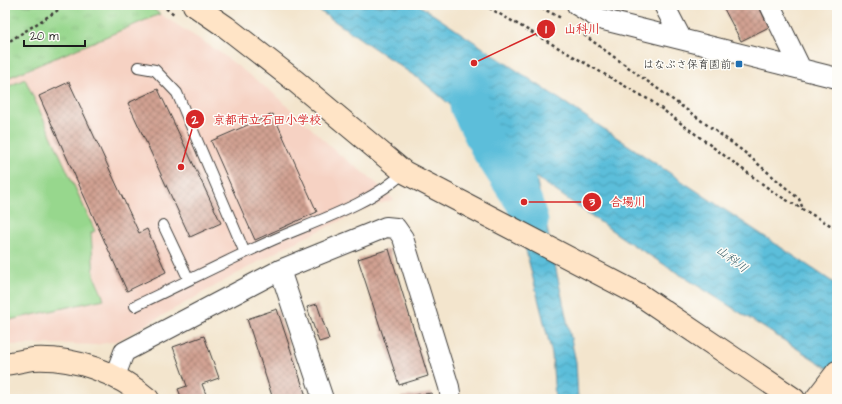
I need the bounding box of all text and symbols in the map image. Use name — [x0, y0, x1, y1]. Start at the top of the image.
callout: 山科川 — [536, 17, 608, 41]
text: 1 — [545, 21, 547, 38]
text: 山科川 — [564, 21, 600, 38]
scale bar — [24, 22, 85, 48]
text: 20 m — [30, 28, 59, 45]
place label: はなぶさ保育園前 — [643, 57, 731, 72]
marker: はなぶさ保育園前 — [734, 59, 744, 69]
callout: 京都市立石田小学校 — [185, 107, 329, 131]
text: 2 — [191, 112, 199, 129]
text: 京都市立石田小学校 — [213, 112, 321, 129]
callout: 合場川 — [582, 190, 654, 214]
text: 3 — [588, 194, 596, 211]
text: 合場川 — [610, 194, 646, 211]
water label: 山科川 — [712, 242, 751, 277]

